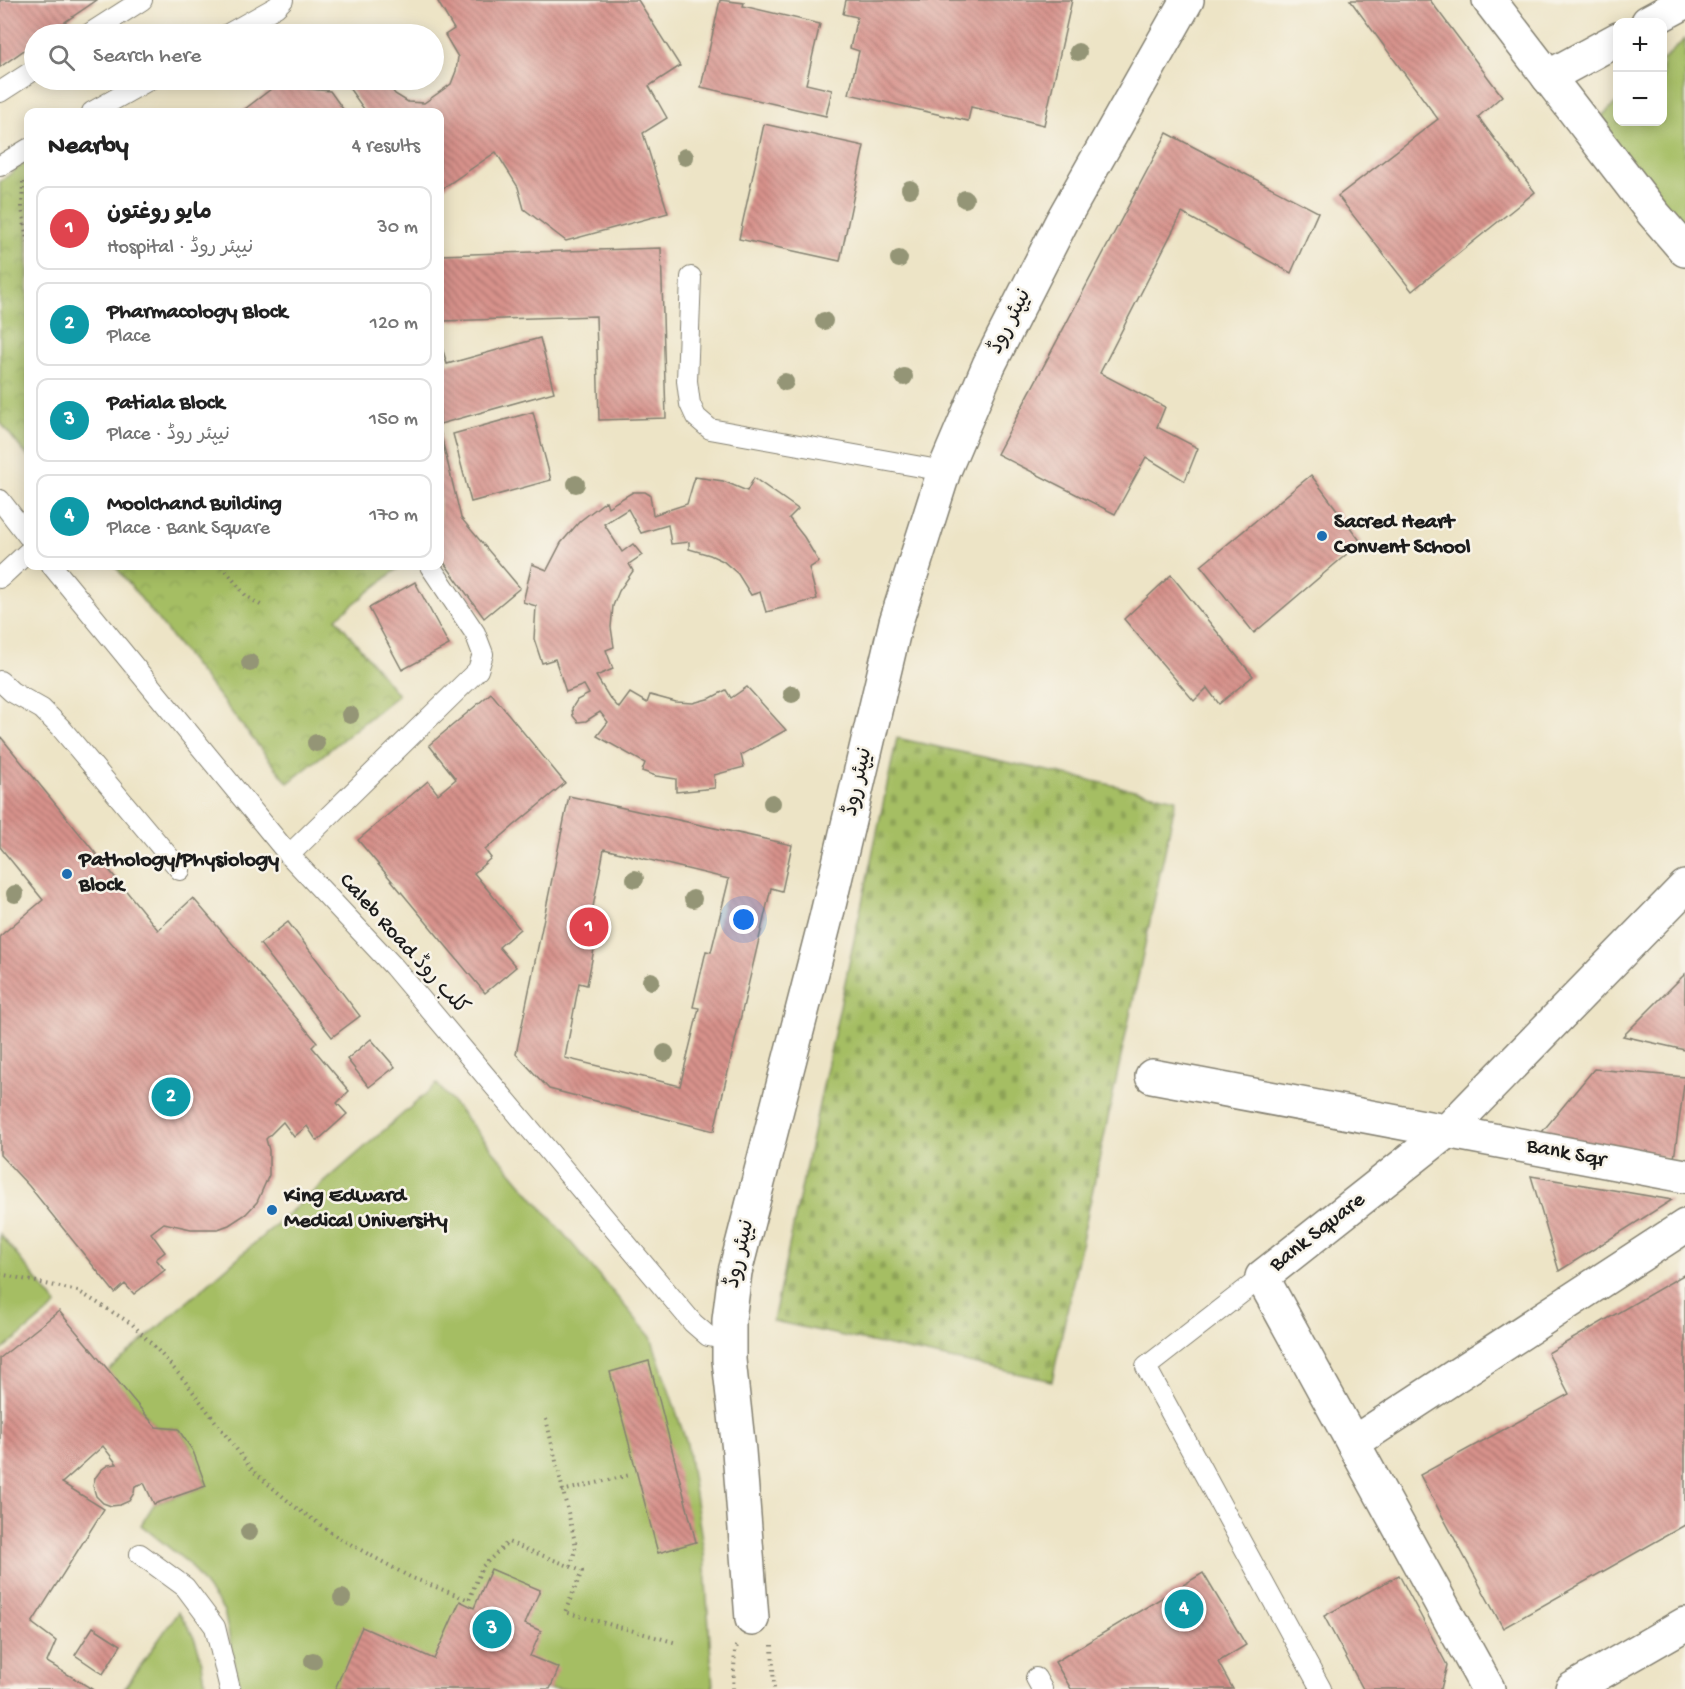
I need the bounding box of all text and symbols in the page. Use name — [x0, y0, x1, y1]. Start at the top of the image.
map controls — [1613, 18, 1667, 126]
button: + — [1613, 18, 1667, 72]
search box — [24, 24, 444, 90]
icon: search — [45, 41, 78, 74]
text: Search here — [93, 44, 201, 70]
button: − — [1613, 72, 1667, 126]
text: Nearby — [48, 132, 129, 163]
text: 4 results — [352, 136, 420, 159]
text: مایو روغتون — [107, 201, 212, 227]
text: 1 — [65, 217, 74, 240]
text: 30 m — [377, 217, 418, 240]
text: Hospital · نیپئر روڈ — [107, 237, 253, 260]
street label: نیپئر روڈ — [983, 285, 1038, 359]
text: Pharmacology Block — [107, 300, 287, 326]
text: 2 — [65, 313, 74, 336]
text: 120 m — [370, 313, 418, 336]
text: Place — [107, 326, 151, 349]
text: Patiala Block — [107, 391, 224, 417]
text: 3 — [64, 409, 75, 432]
text: 150 m — [369, 409, 418, 432]
text: Place · نیپئر روڈ — [107, 424, 230, 447]
text: Moolchand Building — [107, 492, 282, 518]
text: 4 — [65, 505, 74, 528]
text: 170 m — [369, 505, 418, 528]
place label: Sacred Heart Convent School — [1333, 510, 1471, 561]
text: Place · Bank Square — [107, 518, 270, 541]
marker: Sacred Heart Convent School — [1315, 529, 1329, 543]
street label: نیپئر روڈ — [838, 745, 880, 819]
place label: Pathology/Physiology Block — [78, 848, 279, 899]
marker: Pathology/Physiology Block — [60, 867, 74, 881]
street label: Caleb Road کلب روڈ — [332, 868, 474, 1021]
pin: 1 — [570, 904, 608, 950]
your location — [729, 905, 758, 934]
pin: 2 — [152, 1074, 190, 1120]
street label: Bank Sqr — [1523, 1133, 1610, 1175]
place label: King Edward Medical University — [283, 1184, 448, 1235]
street label: Bank Square — [1264, 1187, 1371, 1279]
marker: King Edward Medical University — [265, 1203, 279, 1217]
street label: نیپئر روڈ — [720, 1217, 762, 1291]
pin: 4 — [1164, 1586, 1204, 1632]
pin: 3 — [472, 1606, 512, 1652]

